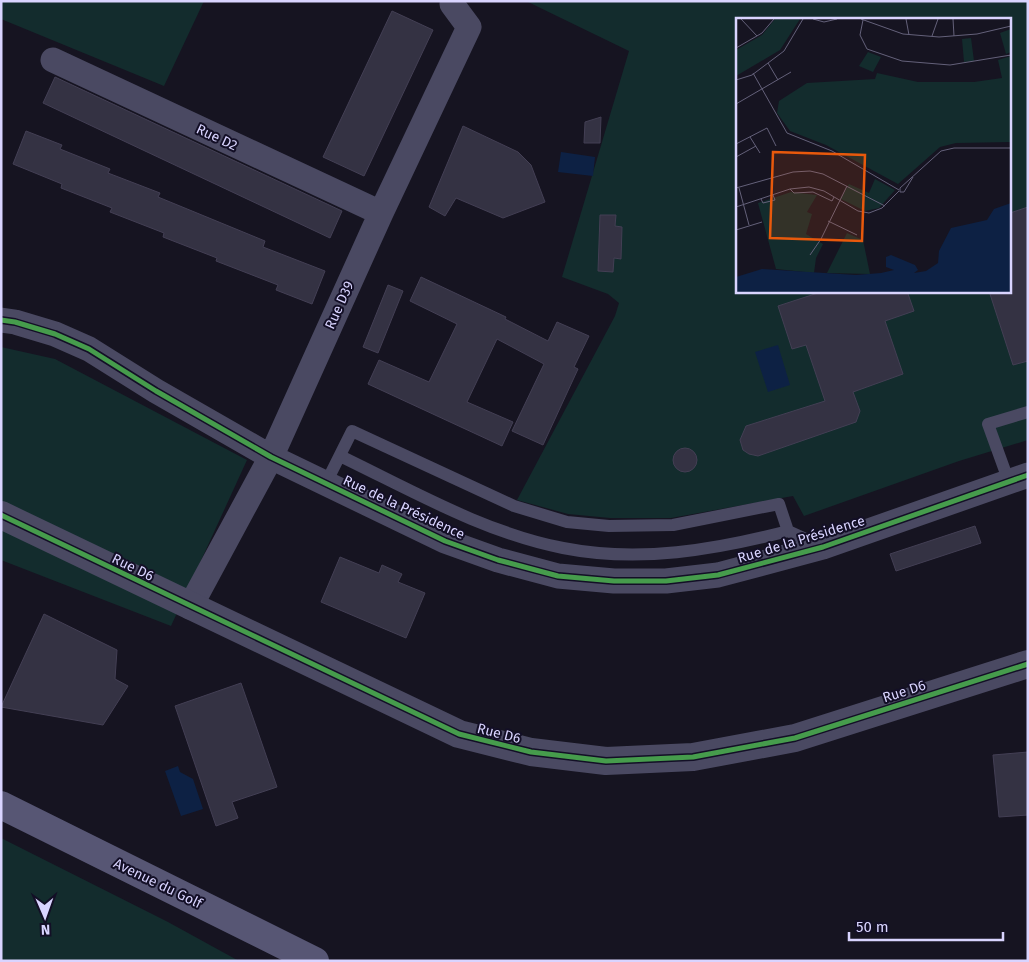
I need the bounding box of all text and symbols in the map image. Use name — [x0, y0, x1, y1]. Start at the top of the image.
inset map — [736, 18, 1012, 292]
street label: Rue D2 — [193, 121, 240, 154]
street label: Rue D39 — [321, 279, 358, 332]
street label: Rue de la Présidence — [340, 472, 467, 543]
street label: Rue de la Présidence — [735, 512, 867, 567]
street label: Rue D6 — [109, 550, 156, 585]
street label: Rue D6 — [880, 677, 928, 706]
street label: Rue D6 — [475, 720, 522, 747]
street label: Avenue du Golf — [111, 855, 206, 913]
north arrow — [20, 892, 70, 942]
scale bar — [849, 910, 1003, 942]
text: 50 m — [856, 918, 889, 936]
text: N — [40, 921, 50, 938]

